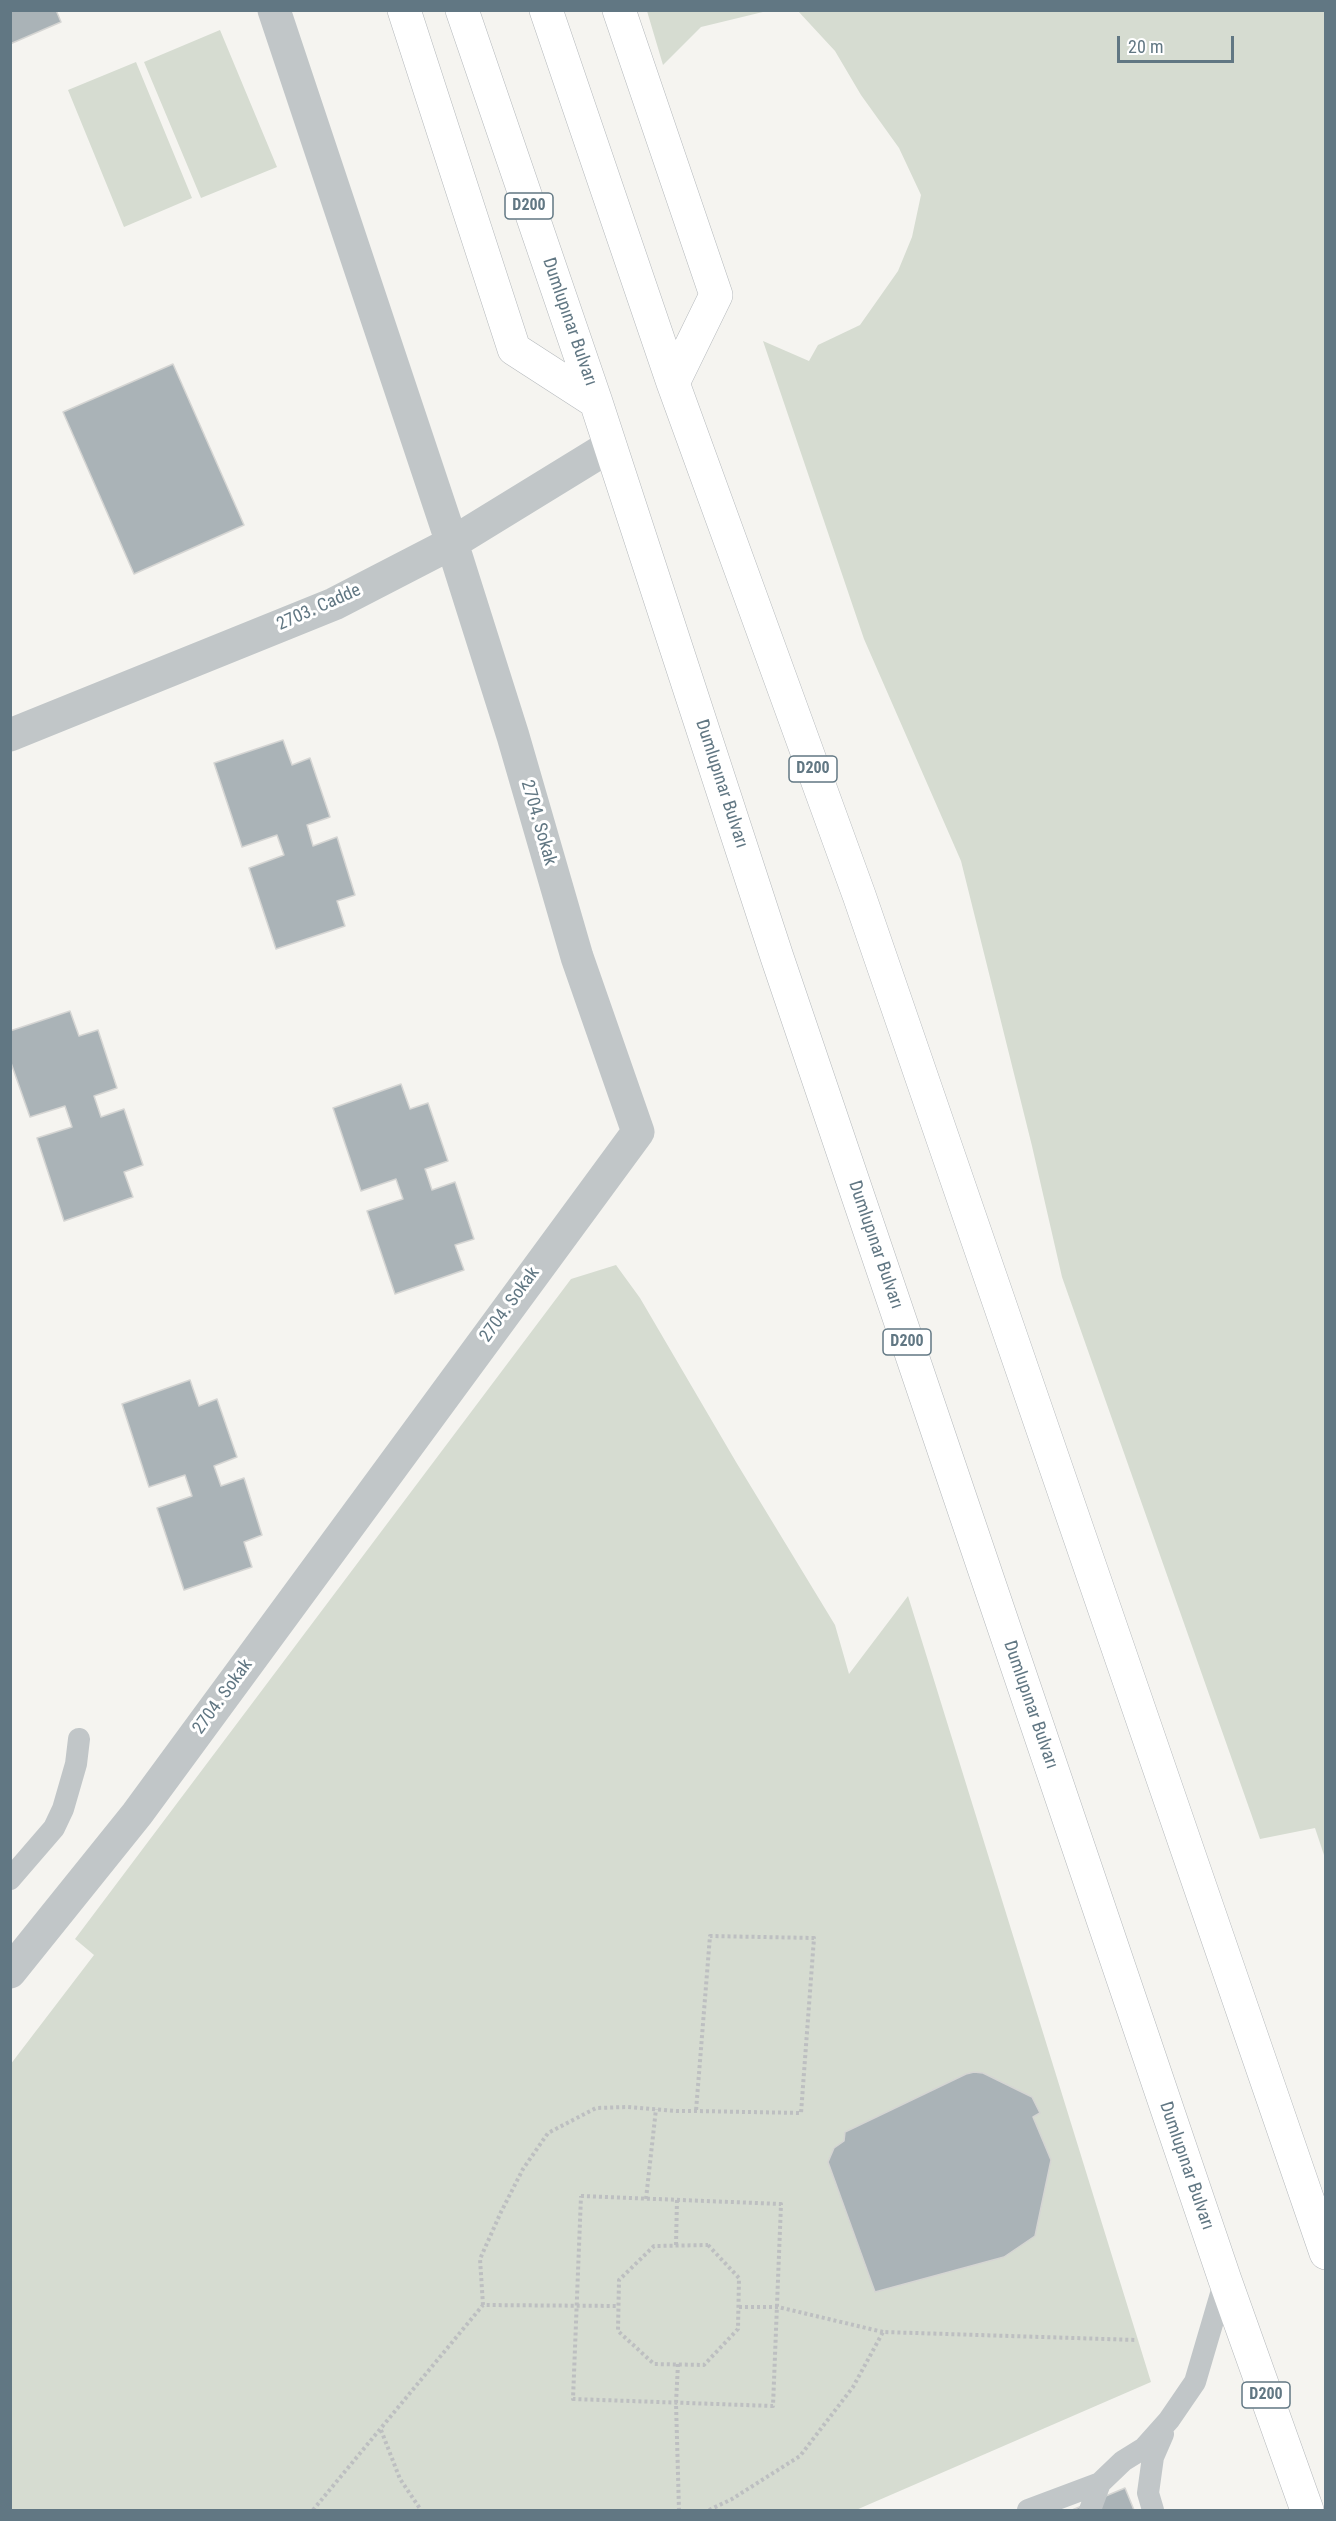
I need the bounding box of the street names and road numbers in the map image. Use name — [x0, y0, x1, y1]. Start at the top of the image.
road number: D200 — [505, 193, 553, 219]
street label: Dumlupınar Bulvarı — [537, 255, 601, 389]
street label: 2703. Cadde — [274, 580, 364, 636]
street label: Dumlupınar Bulvarı — [690, 717, 752, 851]
road number: D200 — [789, 756, 837, 782]
street label: 2704. Sokak — [516, 778, 560, 868]
street label: Dumlupınar Bulvarı — [843, 1178, 907, 1312]
street label: 2704. Sokak — [476, 1263, 544, 1347]
road number: D200 — [883, 1329, 931, 1355]
street label: Dumlupınar Bulvarı — [998, 1638, 1062, 1772]
street label: 2704. Sokak — [189, 1655, 257, 1739]
street label: Dumlupınar Bulvarı — [1154, 2099, 1218, 2233]
road number: D200 — [1242, 2382, 1290, 2408]

